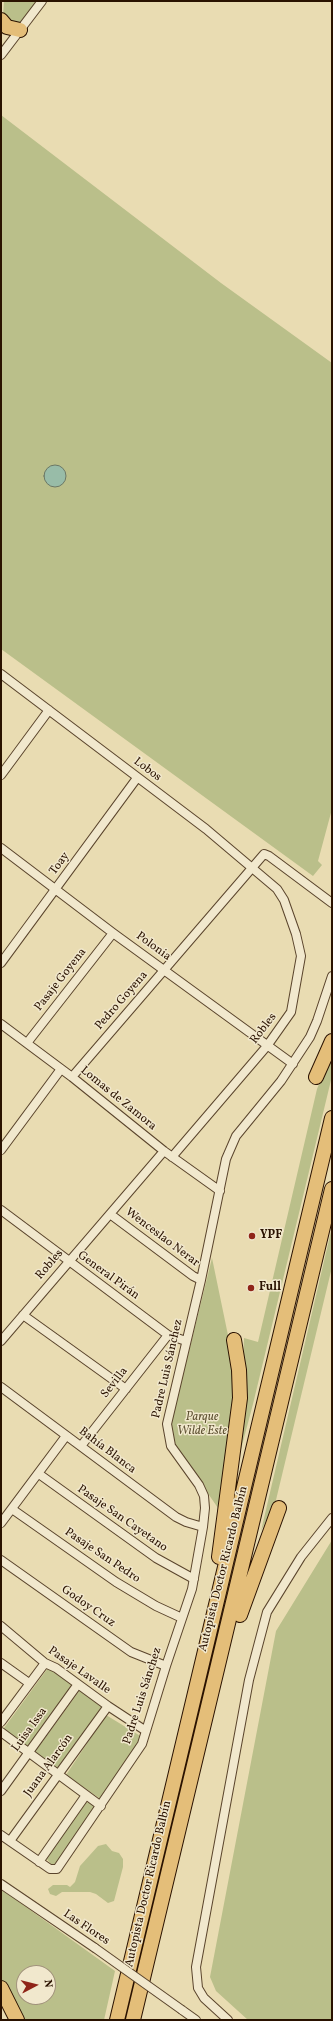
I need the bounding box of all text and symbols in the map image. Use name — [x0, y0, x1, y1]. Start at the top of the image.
street label: Lobos — [130, 755, 164, 785]
street label: Toay — [47, 850, 73, 878]
street label: Polonia — [133, 930, 173, 964]
street label: Pasaje Goyena — [32, 946, 90, 1014]
street label: Pedro Goyena — [93, 969, 151, 1033]
street label: Robles — [248, 1011, 280, 1047]
street label: Lomas de Zamora — [77, 1064, 159, 1134]
street label: Wenceslao Nerar — [122, 1205, 202, 1271]
place label: YPF — [260, 1229, 282, 1243]
marker: YPF — [247, 1231, 257, 1241]
street label: Robles — [33, 1247, 67, 1283]
street label: General Pirán — [74, 1249, 142, 1303]
place label: Full — [259, 1281, 281, 1295]
marker: Full — [246, 1283, 256, 1293]
street label: Padre Luis Sánchez — [150, 1318, 186, 1420]
street label: Sevilla — [98, 1365, 132, 1401]
park label: Parque Wilde Este — [177, 1411, 227, 1439]
street label: Bahía Blanca — [75, 1425, 139, 1477]
street label: Pasaje San Cayetano — [74, 1482, 170, 1556]
street label: Autopista Doctor Ricardo Balbín — [196, 1485, 252, 1653]
street label: Pasaje San Pedro — [61, 1525, 143, 1587]
street label: Godoy Cruz — [58, 1583, 118, 1631]
street label: Pasaje Lavalle — [45, 1644, 113, 1698]
street label: Padre Luis Sánchez — [121, 1646, 165, 1746]
street label: Luisa Issa — [9, 1705, 51, 1755]
street label: Juana Alarcón — [21, 1732, 77, 1800]
street label: Autopista Doctor Ricardo Balbín — [123, 1799, 175, 1969]
street label: Las Flores — [60, 1907, 112, 1949]
north arrow — [16, 1965, 56, 2005]
text: N — [39, 1979, 55, 1988]

